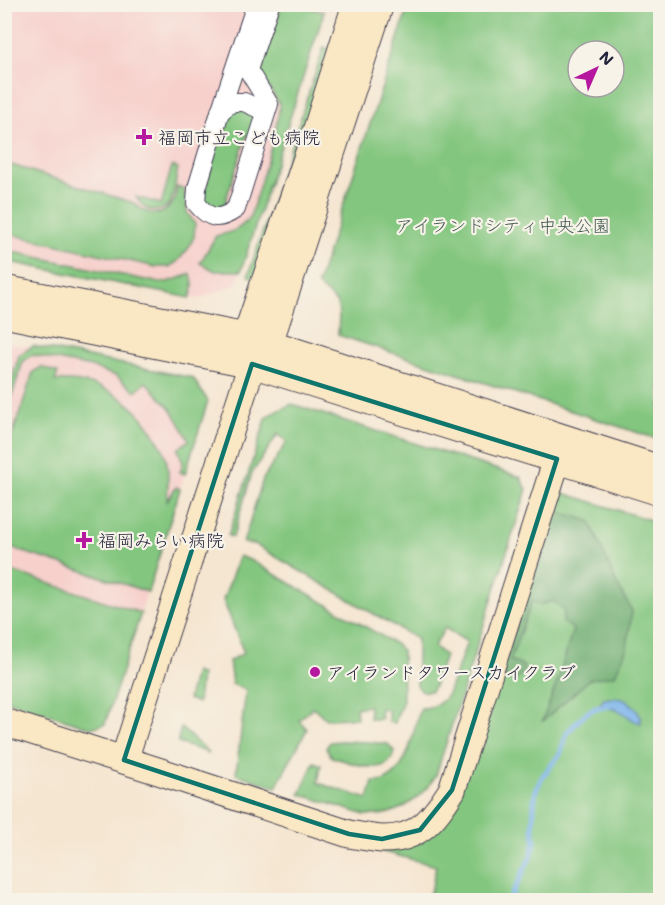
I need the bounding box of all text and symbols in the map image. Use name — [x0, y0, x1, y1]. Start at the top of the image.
north arrow — [566, 39, 626, 99]
text: N — [595, 46, 618, 70]
place label: 福岡市立こども病院 — [158, 125, 320, 149]
marker: 福岡市立こども病院 — [135, 128, 153, 146]
park label: アイランドシティ中央公園 — [396, 213, 610, 237]
place label: 福岡みらい病院 — [98, 528, 224, 552]
marker: 福岡みらい病院 — [75, 531, 93, 549]
place label: アイランドタワースカイクラブ — [327, 660, 576, 684]
marker: アイランドタワースカイクラブ — [308, 665, 322, 679]

